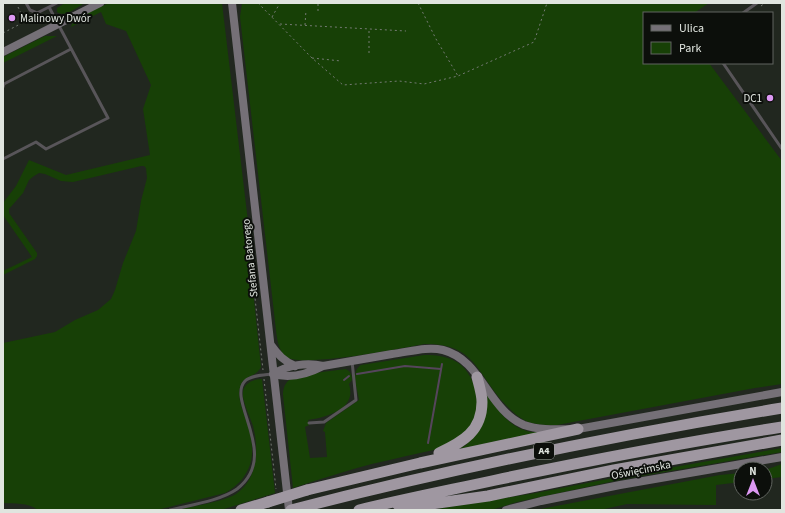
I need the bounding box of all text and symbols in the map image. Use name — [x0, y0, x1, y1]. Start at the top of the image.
place label: Malinowy Dwór — [20, 11, 91, 26]
legend — [643, 12, 773, 64]
marker: Malinowy Dwór — [7, 13, 17, 23]
text: Ulica — [679, 20, 704, 37]
text: Park — [679, 40, 701, 57]
place label: DC1 — [743, 91, 762, 106]
marker: DC1 — [765, 93, 775, 103]
street label: Stefana Batorego — [238, 218, 262, 298]
road number: A4 — [534, 443, 554, 459]
street label: Oświęcimska — [610, 457, 672, 483]
north arrow — [733, 461, 773, 501]
text: N — [749, 464, 757, 479]

